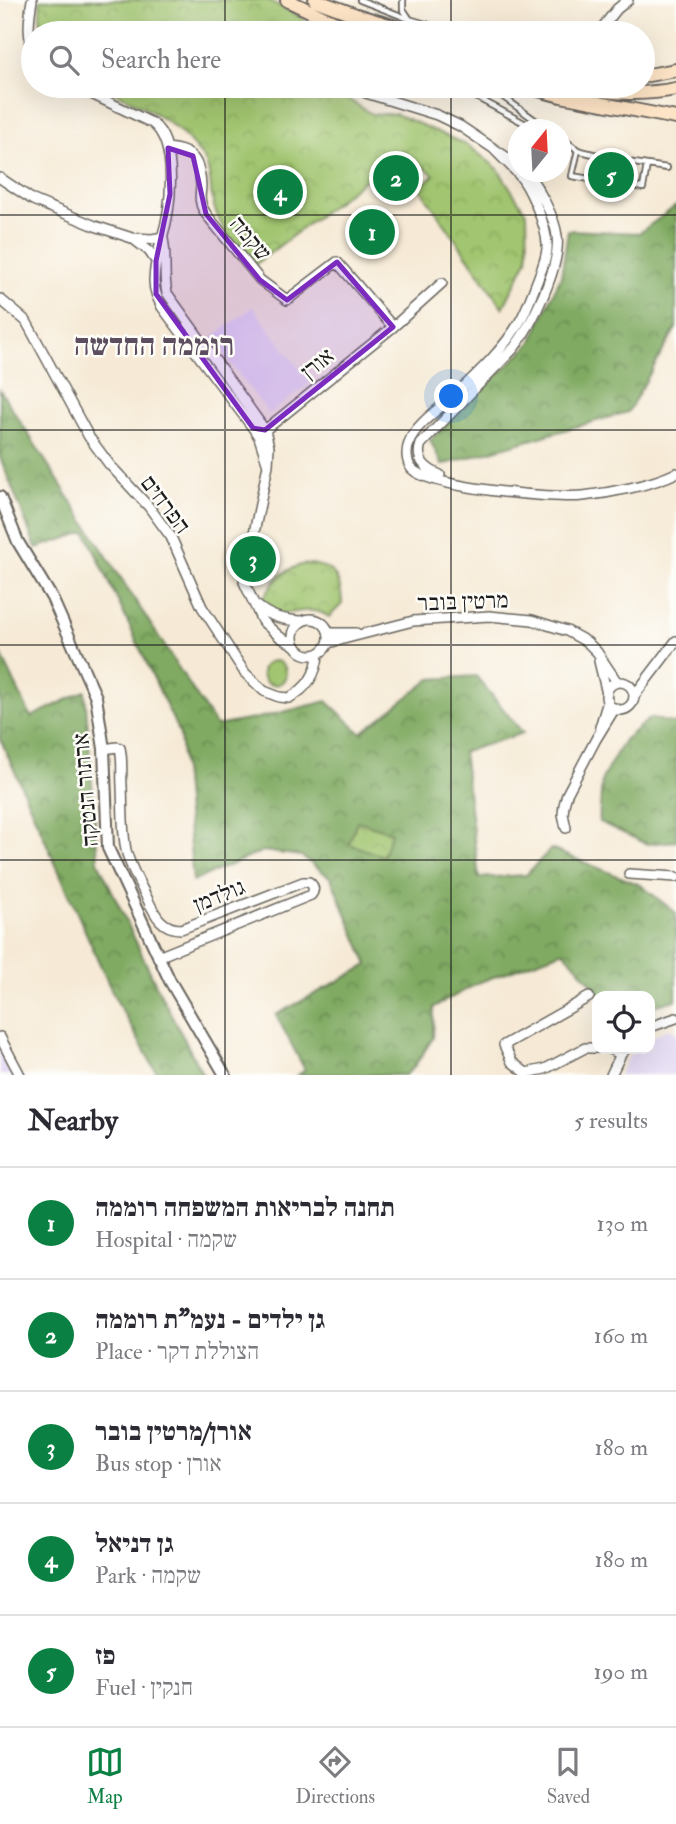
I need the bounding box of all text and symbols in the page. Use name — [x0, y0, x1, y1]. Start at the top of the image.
search box — [21, 21, 655, 98]
icon: search — [45, 41, 83, 79]
text: Search here — [101, 44, 221, 76]
north arrow — [508, 119, 571, 182]
pin: 5 — [588, 149, 634, 201]
pin: 2 — [373, 152, 419, 204]
pin: 4 — [257, 166, 303, 218]
pin: 1 — [349, 206, 395, 258]
street label: שקמה — [223, 210, 278, 267]
district label: רוממה החדשה — [74, 327, 234, 364]
street label: אורן — [295, 341, 340, 386]
your location — [434, 379, 468, 413]
street label: הפרחים — [134, 469, 197, 539]
pin: 3 — [230, 533, 276, 585]
street label: מרטין בובר — [417, 585, 509, 618]
street label: ארתור הנטקה — [66, 732, 105, 848]
street label: גולדמן — [189, 872, 249, 919]
map controls — [592, 991, 655, 1054]
button: locate — [592, 991, 655, 1054]
text: Nearby — [28, 1102, 118, 1139]
text: 5 results — [574, 1106, 648, 1135]
text: תחנה לבריאות המשפחה רוממה — [95, 1192, 395, 1224]
text: 1 — [47, 1209, 55, 1238]
text: 130 m — [596, 1209, 648, 1238]
text: Hospital · שקמה — [95, 1225, 237, 1254]
text: גן ילדים - נעמ"ת רוממה — [95, 1304, 325, 1336]
text: 2 — [45, 1321, 57, 1350]
text: 160 m — [594, 1321, 648, 1350]
text: Place · הצוללת דקר — [95, 1337, 259, 1366]
text: אורן/מרטין בובר — [95, 1416, 252, 1448]
text: 3 — [47, 1433, 55, 1462]
text: 180 m — [595, 1433, 648, 1462]
text: Bus stop · אורן — [95, 1449, 222, 1478]
text: גן דניאל — [95, 1528, 174, 1560]
text: 4 — [45, 1545, 57, 1574]
text: 180 m — [595, 1545, 648, 1574]
text: Park · שקמה — [95, 1561, 201, 1590]
text: פז — [95, 1640, 115, 1672]
text: 5 — [46, 1657, 56, 1686]
text: 190 m — [594, 1657, 648, 1686]
text: Fuel · חנקין — [95, 1673, 193, 1702]
tab: Map — [86, 1743, 124, 1809]
tab: Directions — [295, 1743, 375, 1809]
tab: Saved — [547, 1743, 590, 1809]

